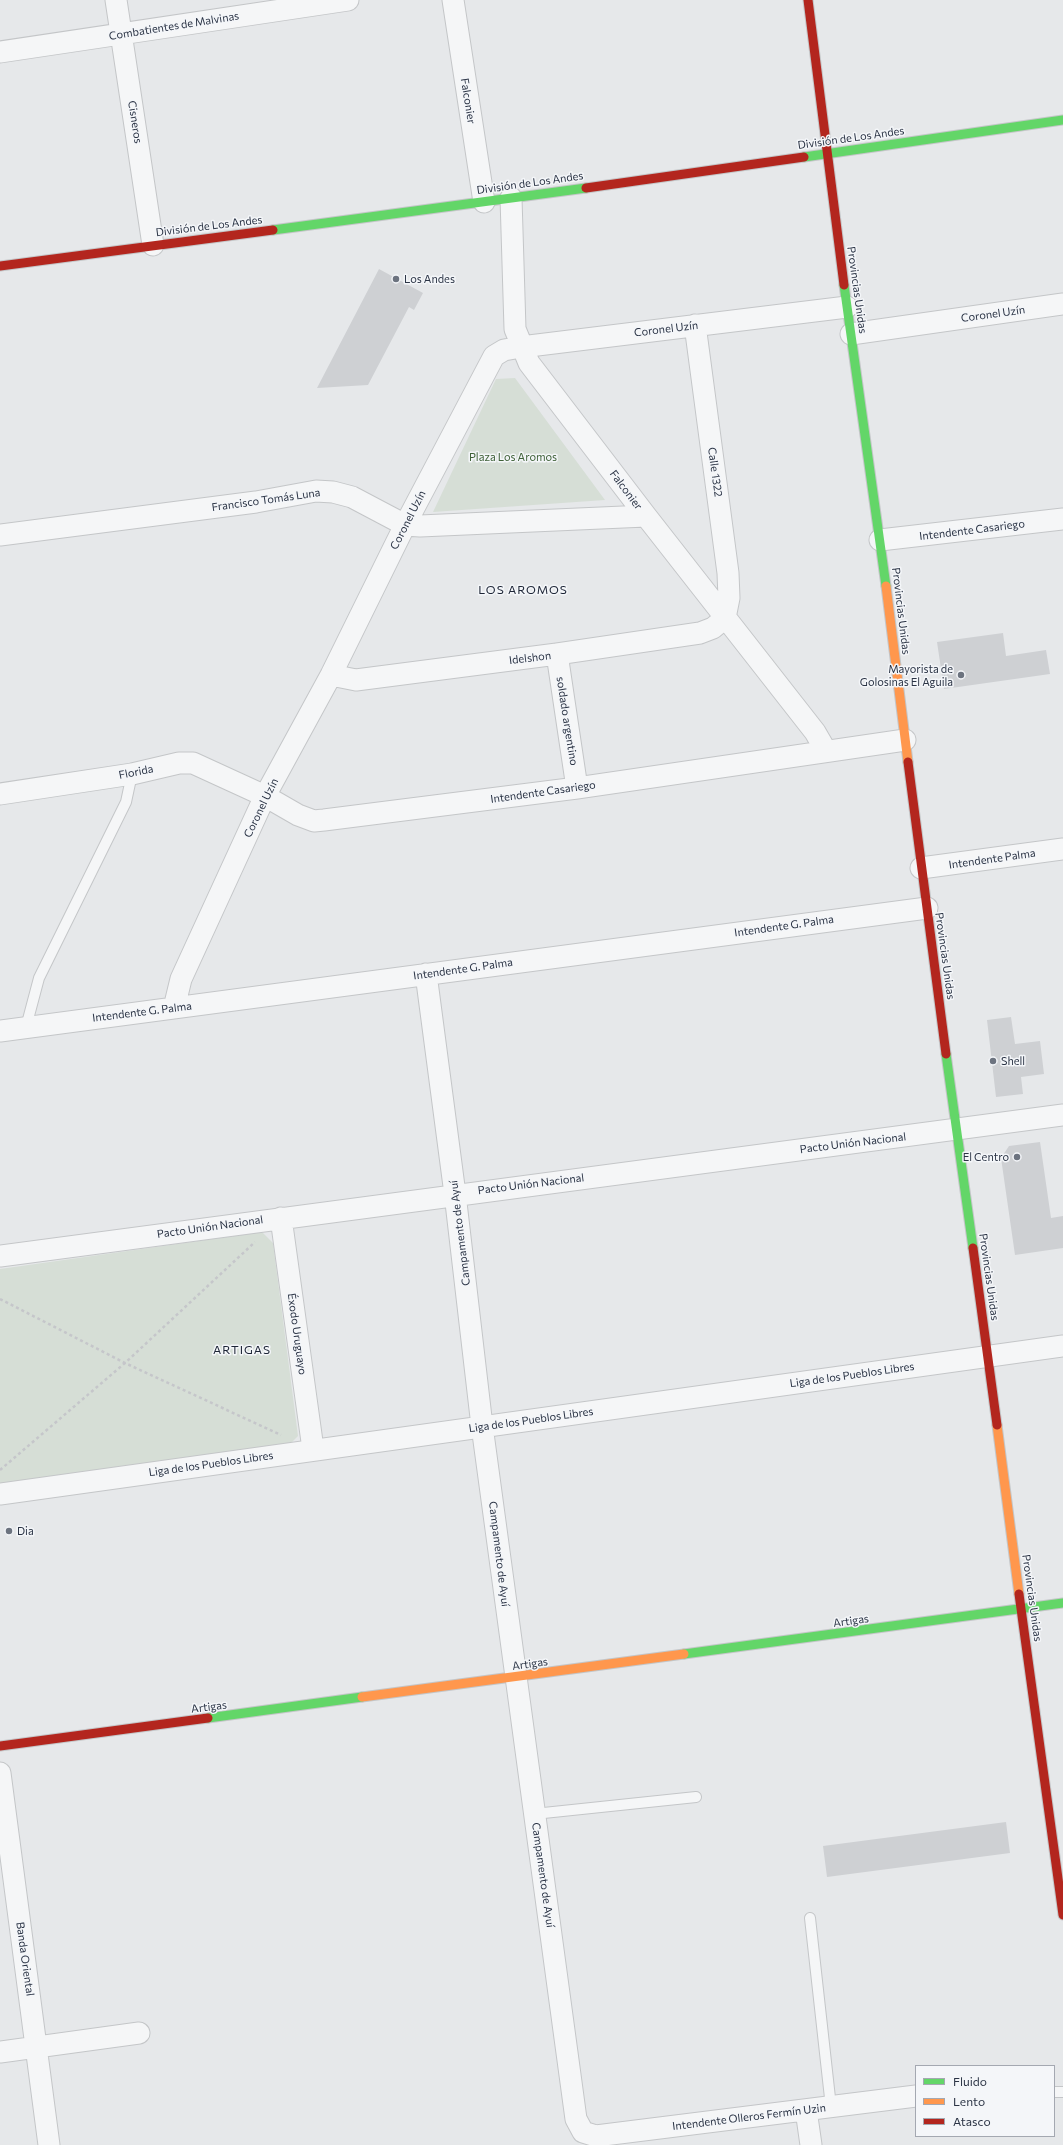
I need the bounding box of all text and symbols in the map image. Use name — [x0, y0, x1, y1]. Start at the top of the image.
street label: Combatientes de Malvinas — [108, 9, 240, 43]
street label: Falconier — [458, 77, 478, 125]
street label: Cisneros — [125, 100, 145, 144]
street label: División de Los Andes — [797, 124, 905, 152]
street label: División de Los Andes — [476, 169, 584, 197]
street label: División de Los Andes — [155, 213, 263, 239]
street label: Provincias Unidas — [844, 246, 870, 334]
place label: Los Andes — [404, 272, 455, 286]
marker: Los Andes — [391, 274, 401, 284]
street label: Coronel Uzín — [960, 303, 1026, 325]
street label: Coronel Uzín — [633, 319, 699, 339]
street label: Calle 1322 — [705, 446, 725, 498]
park label: Plaza Los Aromos — [469, 450, 557, 464]
street label: Falconier — [607, 468, 645, 512]
street label: Francisco Tomás Luna — [211, 486, 321, 514]
street label: Coronel Uzín — [387, 488, 429, 552]
street label: Intendente Casariego — [918, 517, 1026, 543]
street label: Provincias Unidas — [889, 567, 913, 655]
district label: LOS AROMOS — [478, 583, 568, 597]
street label: Idelshon — [508, 649, 552, 667]
place label: Mayorista de Golosinas El Aguila — [860, 662, 953, 688]
marker: Mayorista de Golosinas El Aguila — [956, 670, 966, 680]
street label: soldado argentino — [553, 676, 581, 766]
street label: Florida — [118, 762, 154, 782]
street label: Coronel Uzín — [241, 776, 281, 840]
street label: Intendente Casariego — [489, 778, 597, 806]
street label: Intendente Palma — [948, 846, 1036, 872]
street label: Intendente G. Palma — [733, 912, 835, 940]
street label: Provincias Unidas — [932, 912, 958, 1000]
street label: Intendente G. Palma — [412, 955, 514, 983]
street label: Intendente G. Palma — [91, 999, 193, 1025]
place label: Shell — [1001, 1054, 1025, 1068]
marker: Shell — [988, 1056, 998, 1066]
street label: Pacto Unión Nacional — [799, 1130, 907, 1156]
place label: El Centro — [963, 1150, 1009, 1164]
marker: El Centro — [1012, 1152, 1022, 1162]
street label: Pacto Unión Nacional — [477, 1171, 585, 1197]
street label: Campamento de Ayuí — [447, 1180, 473, 1286]
street label: Pacto Unión Nacional — [156, 1213, 264, 1241]
street label: Provincias Unidas — [976, 1233, 1002, 1321]
street label: Éxodo Uruguayo — [285, 1292, 309, 1376]
district label: ARTIGAS — [213, 1343, 271, 1357]
street label: Liga de los Pueblos Libres — [789, 1360, 915, 1390]
street label: Liga de los Pueblos Libres — [468, 1405, 594, 1435]
street label: Liga de los Pueblos Libres — [148, 1449, 274, 1479]
street label: Campamento de Ayuí — [486, 1501, 512, 1607]
place label: Dia — [17, 1524, 34, 1538]
marker: Dia — [4, 1526, 14, 1536]
street label: Provincias Unidas — [1019, 1554, 1045, 1642]
street label: Artigas — [832, 1612, 870, 1630]
street label: Artigas — [511, 1655, 549, 1673]
street label: Artigas — [190, 1698, 228, 1716]
street label: Campamento de Ayuí — [529, 1822, 557, 1928]
street label: Banda Oriental — [13, 1921, 37, 1997]
legend — [915, 2065, 1055, 2137]
text: Fluido — [953, 2074, 987, 2088]
text: Lento — [953, 2094, 985, 2108]
street label: Intendente Olleros Fermín Uzin — [671, 2101, 827, 2133]
text: Atasco — [953, 2114, 991, 2128]

